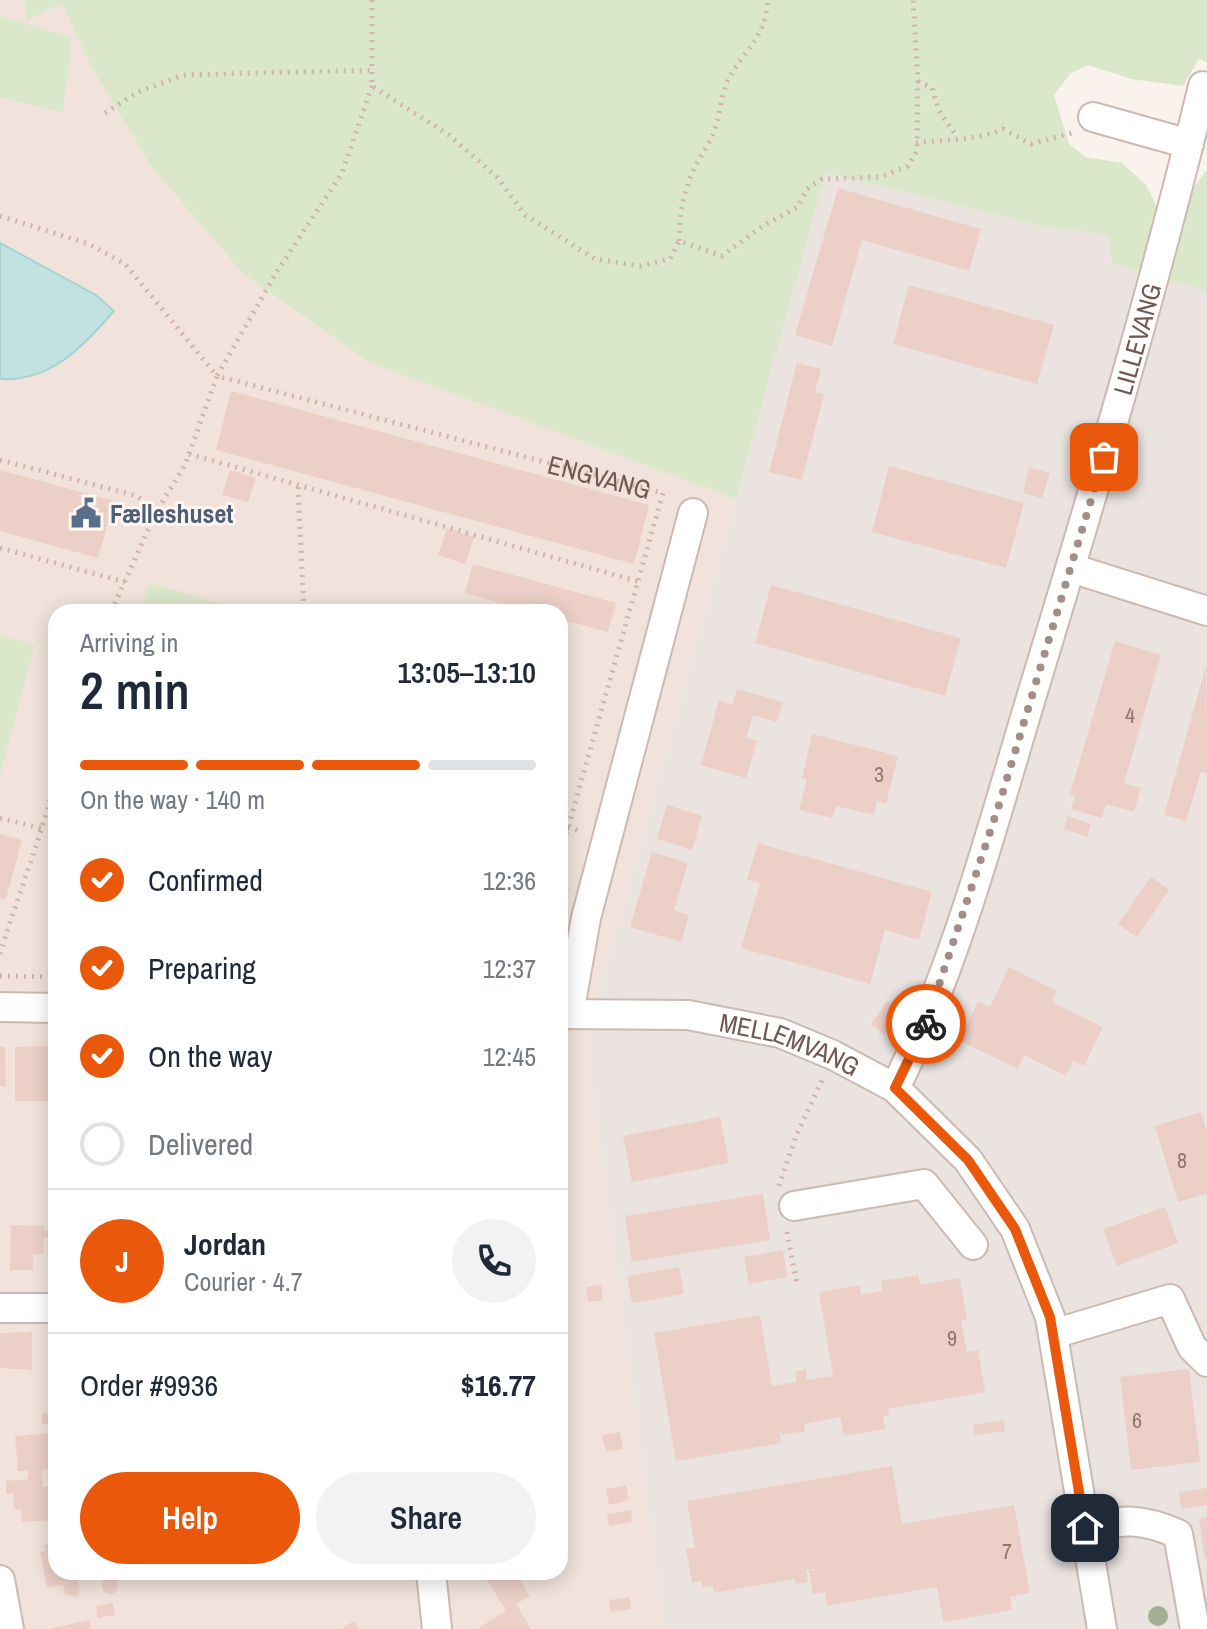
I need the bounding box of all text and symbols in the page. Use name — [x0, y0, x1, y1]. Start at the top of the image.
street label: LILLEVANG — [1104, 279, 1169, 399]
pin — [1070, 423, 1138, 491]
icon: bag — [1082, 435, 1126, 479]
street label: ENGVANG — [544, 446, 655, 507]
public building icon: Fælleshuset — [69, 496, 103, 530]
place label: Fælleshuset — [110, 496, 233, 531]
text: Arriving in — [80, 625, 178, 660]
text: 13:05–13:10 — [397, 652, 536, 692]
text: 2 min — [80, 655, 190, 725]
house number: 4 — [1125, 700, 1135, 730]
house number: 3 — [874, 759, 884, 789]
text: On the way · 140 m — [80, 782, 265, 817]
icon: check — [80, 858, 124, 902]
text: Confirmed — [148, 860, 263, 900]
text: 12:36 — [483, 863, 536, 898]
icon: check — [80, 946, 124, 990]
text: Preparing — [148, 948, 256, 988]
text: 12:37 — [483, 951, 536, 986]
courier — [886, 984, 966, 1064]
icon: bike — [904, 1002, 948, 1046]
street label: MELLEMVANG — [717, 1004, 866, 1084]
icon: check — [80, 1034, 124, 1078]
text: On the way — [148, 1036, 272, 1076]
text: 12:45 — [483, 1039, 536, 1074]
text: Delivered — [148, 1124, 253, 1164]
house number: 8 — [1177, 1145, 1187, 1175]
button: phone — [452, 1219, 536, 1303]
text: Jordan — [184, 1224, 266, 1264]
text: J — [115, 1241, 129, 1281]
text: Courier · 4.7 — [184, 1264, 303, 1299]
house number: 9 — [947, 1323, 957, 1353]
text: Order #9936 — [80, 1365, 218, 1405]
text: $16.77 — [461, 1365, 536, 1405]
house number: 6 — [1132, 1405, 1142, 1435]
button: Help — [80, 1472, 300, 1564]
button: Share — [316, 1472, 536, 1564]
pin — [1051, 1494, 1119, 1562]
icon: home — [1063, 1506, 1107, 1550]
house number: 7 — [1002, 1536, 1012, 1566]

